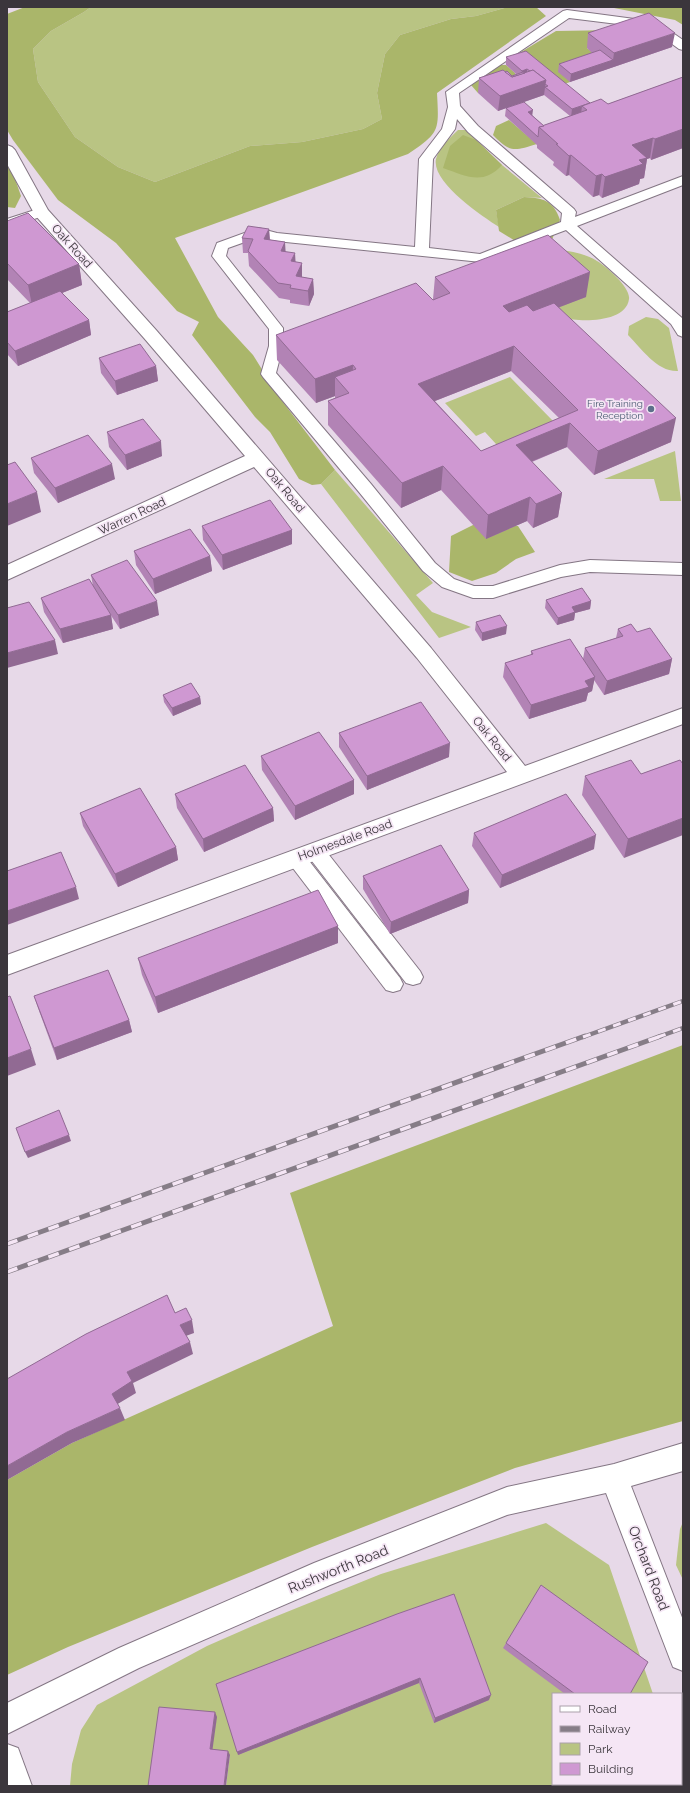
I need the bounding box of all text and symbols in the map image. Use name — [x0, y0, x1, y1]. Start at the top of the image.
street label: Oak Road — [49, 221, 95, 271]
place label: Fire Training Reception — [587, 398, 643, 421]
marker: Fire Training Reception — [646, 404, 656, 414]
street label: Oak Road — [262, 465, 308, 515]
street label: Warren Road — [96, 494, 168, 538]
street label: Oak Road — [470, 714, 514, 764]
street label: Holmesdale Road — [296, 816, 394, 864]
street label: Orchard Road — [626, 1523, 672, 1613]
street label: Rushworth Road — [286, 1542, 390, 1596]
legend — [552, 1693, 682, 1785]
text: Road — [588, 1702, 617, 1716]
text: Railway — [588, 1722, 631, 1736]
text: Park — [588, 1742, 613, 1756]
text: Building — [588, 1762, 634, 1776]

